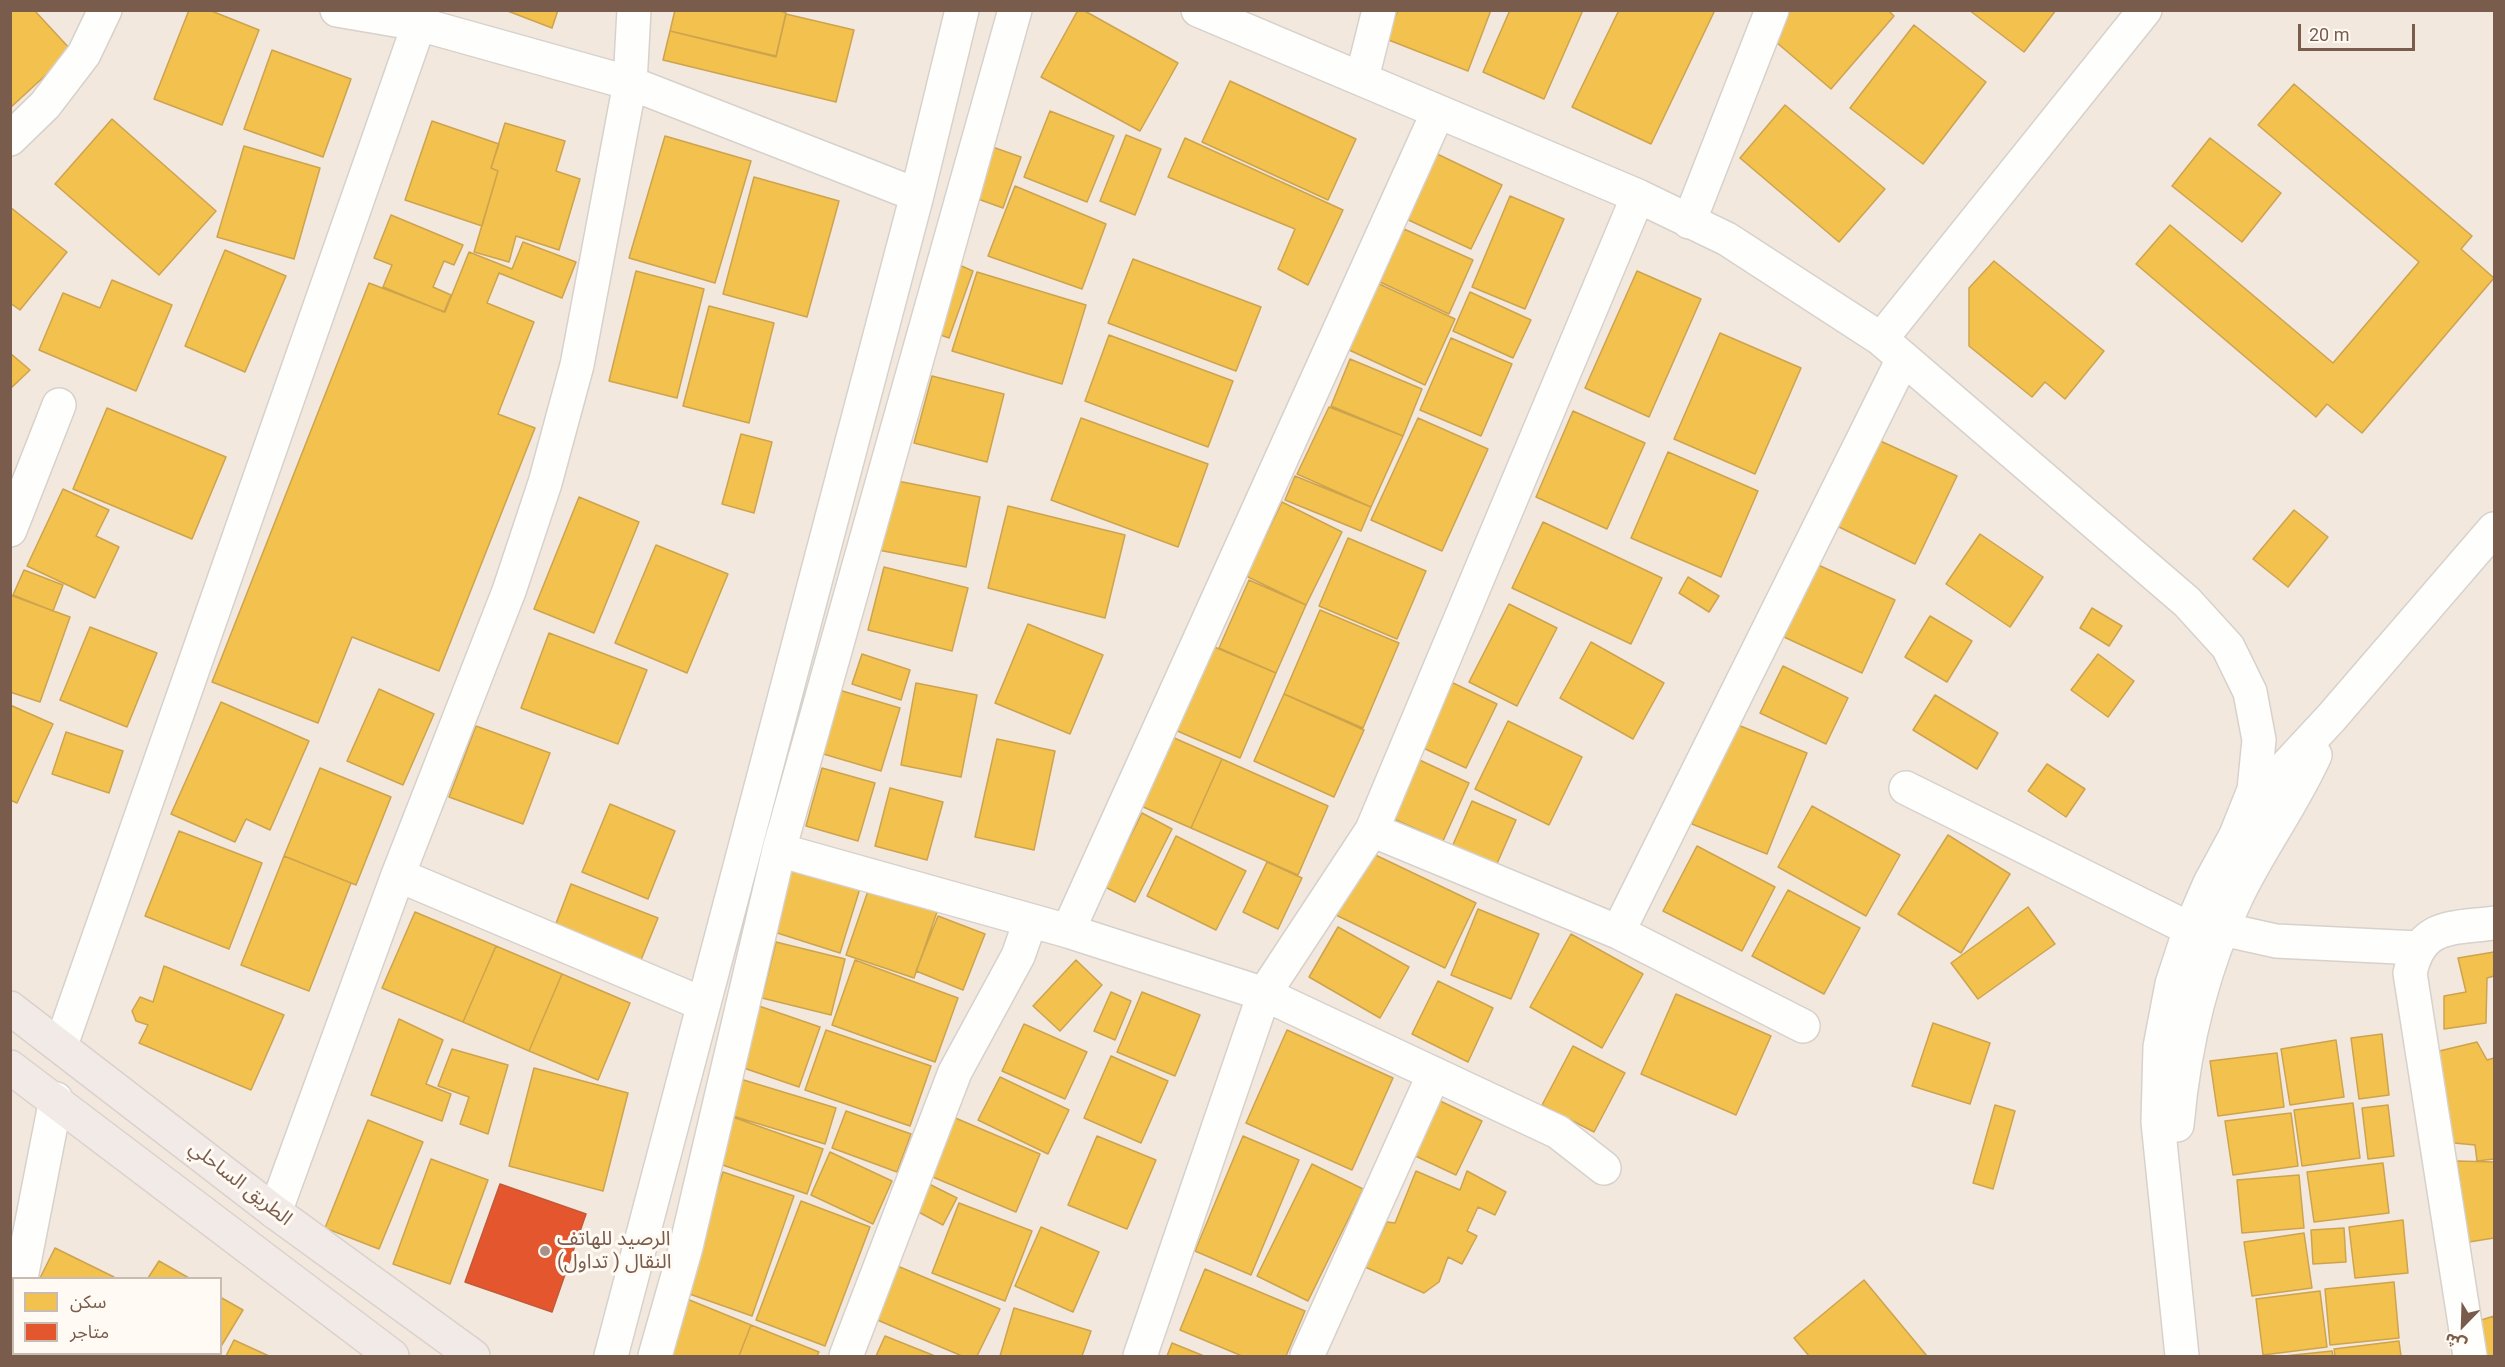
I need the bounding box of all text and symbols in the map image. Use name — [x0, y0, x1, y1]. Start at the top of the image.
scale bar — [2301, 12, 2418, 50]
text: 20 m — [2309, 24, 2349, 45]
street label: الطريق الساحلي — [184, 1136, 296, 1232]
place label: الرصيد للهاتف النقال ( تداول) — [557, 1228, 671, 1275]
marker: الرصيد للهاتف النقال ( تداول) — [538, 1244, 552, 1258]
legend — [12, 1277, 222, 1355]
text: سكن — [70, 1291, 106, 1312]
north arrow — [2433, 1295, 2493, 1355]
text: متاجر — [70, 1321, 109, 1342]
text: ش — [2442, 1329, 2470, 1355]

